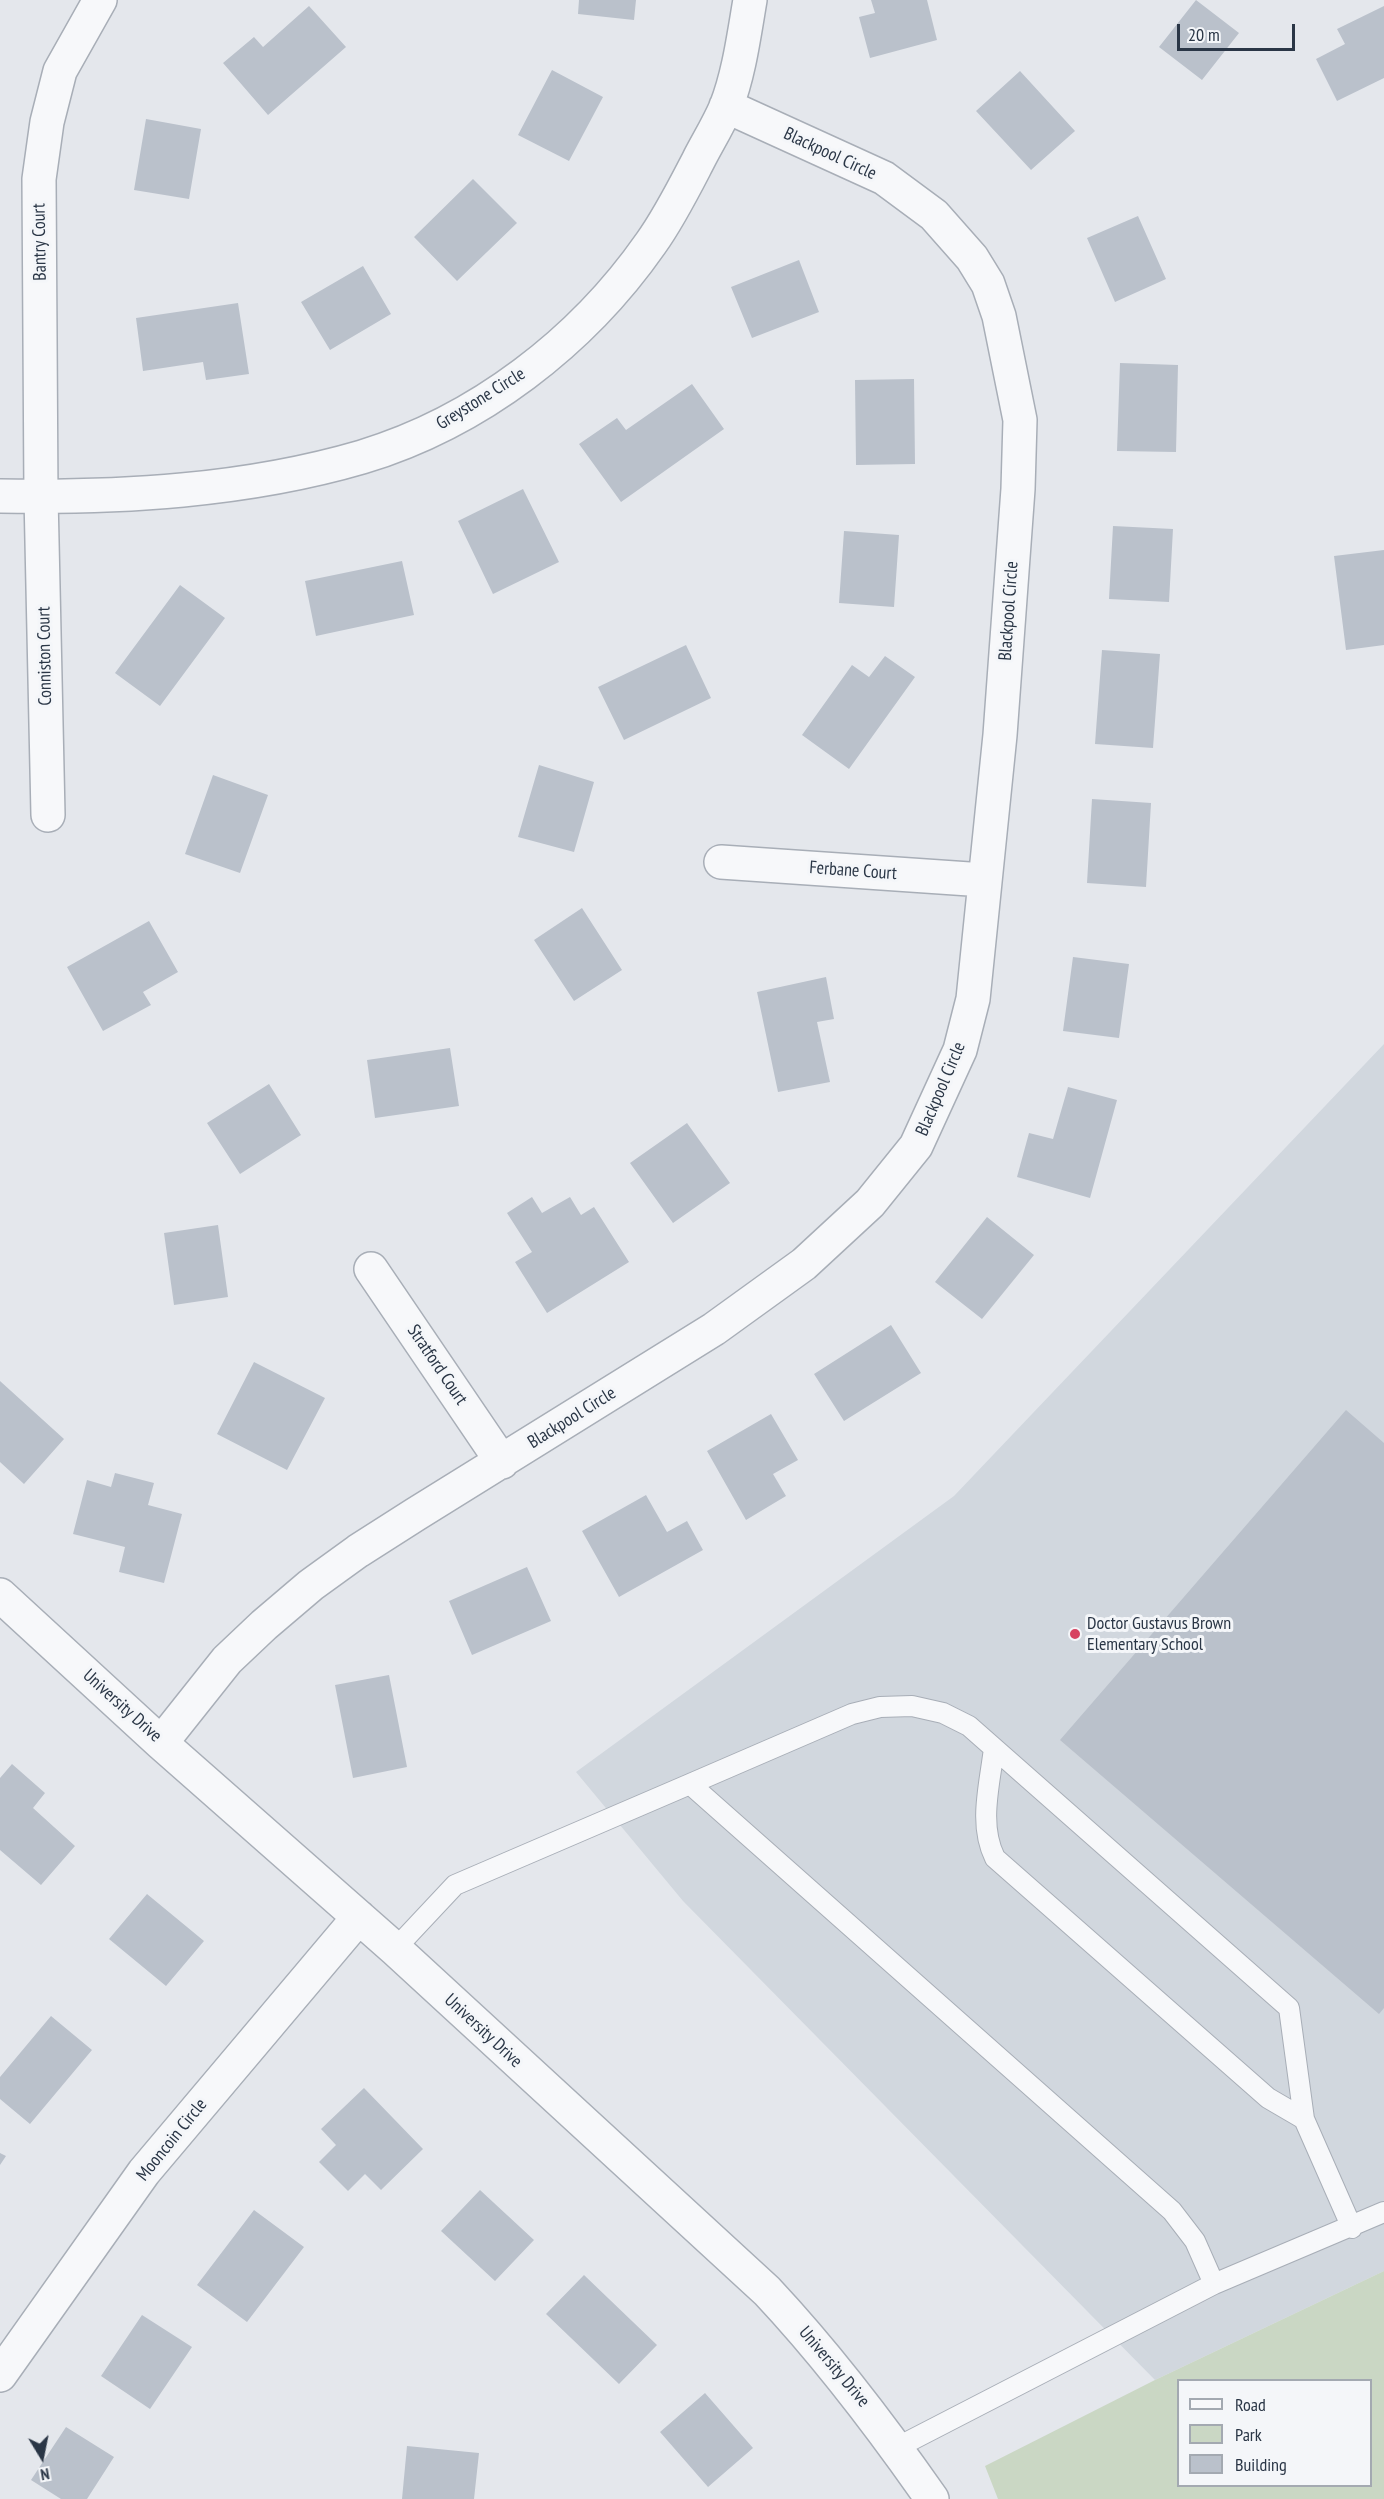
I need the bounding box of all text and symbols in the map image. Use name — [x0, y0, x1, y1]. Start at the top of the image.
scale bar — [1180, 12, 1298, 50]
text: 20 m — [1188, 23, 1220, 46]
street label: Blackpool Circle — [780, 123, 880, 185]
street label: Bantry Court — [29, 203, 51, 281]
street label: Greystone Circle — [433, 363, 529, 435]
street label: Blackpool Circle — [995, 560, 1023, 662]
street label: Conniston Court — [33, 606, 57, 706]
street label: Ferbane Court — [809, 857, 897, 885]
street label: Blackpool Circle — [912, 1039, 970, 1139]
street label: Stratford Court — [402, 1321, 472, 1409]
street label: Blackpool Circle — [524, 1382, 620, 1454]
place label: Doctor Gustavus Brown Elementary School — [1087, 1613, 1231, 1656]
marker: Doctor Gustavus Brown Elementary School — [1068, 1627, 1082, 1641]
street label: University Drive — [78, 1665, 166, 1747]
street label: University Drive — [440, 1989, 526, 2073]
street label: Mooncoin Circle — [132, 2095, 212, 2185]
street label: University Drive — [794, 2322, 874, 2412]
legend — [1177, 2379, 1372, 2487]
text: Road — [1235, 2393, 1266, 2416]
text: Park — [1235, 2423, 1262, 2446]
north arrow — [12, 2427, 72, 2487]
text: Building — [1235, 2453, 1287, 2476]
text: N — [39, 2464, 51, 2485]

